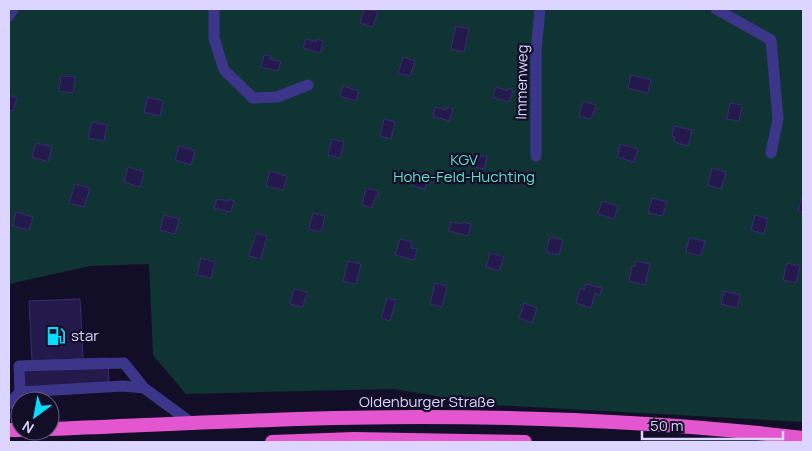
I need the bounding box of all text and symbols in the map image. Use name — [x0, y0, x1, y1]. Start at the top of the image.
street label: Immenweg — [510, 44, 533, 120]
park label: KGV Hohe-Feld-Huchting — [393, 149, 535, 187]
fuel station icon: star — [45, 325, 67, 347]
place label: star — [71, 325, 99, 346]
north arrow — [10, 391, 60, 441]
street label: Oldenburger Straße — [359, 391, 495, 412]
scale bar — [642, 408, 783, 440]
text: 50 m — [650, 415, 684, 436]
text: N — [19, 417, 37, 438]

